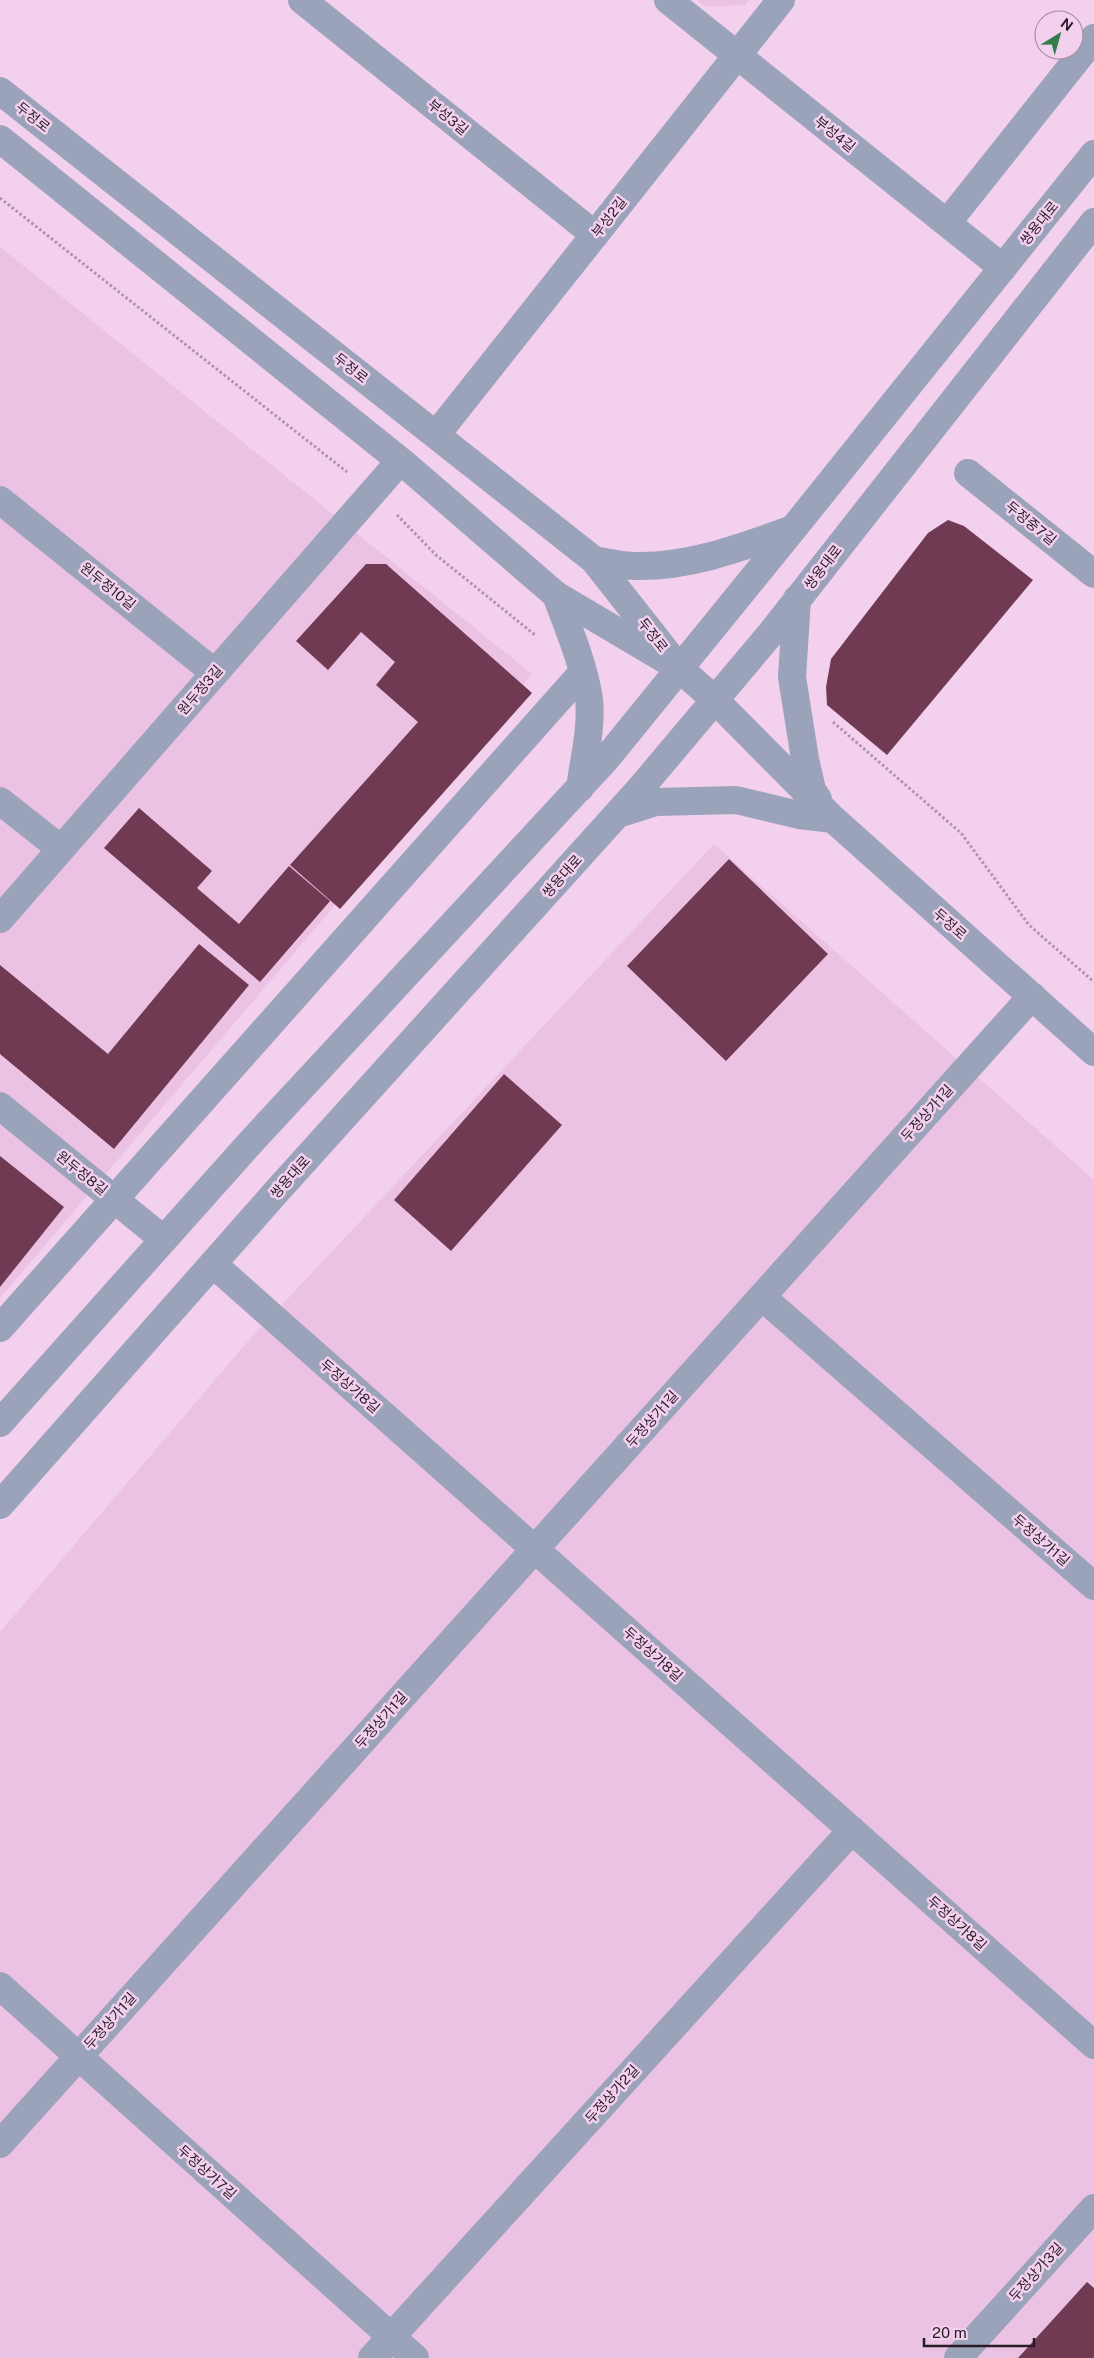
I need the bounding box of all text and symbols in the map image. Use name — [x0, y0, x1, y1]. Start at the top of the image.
north arrow — [1034, 10, 1084, 60]
text: N — [1058, 15, 1076, 34]
street label: 부성3길 — [425, 96, 471, 138]
street label: 두정로 — [13, 99, 53, 135]
street label: 부성4길 — [812, 113, 858, 155]
street label: 부성2길 — [588, 194, 630, 240]
street label: 쌍용대로 — [1017, 198, 1062, 248]
street label: 두정로 — [331, 350, 371, 386]
street label: 두정중7길 — [1003, 498, 1059, 548]
street label: 쌍용대로 — [801, 542, 845, 592]
street label: 원두정10길 — [77, 559, 139, 613]
street label: 두정로 — [635, 615, 671, 655]
street label: 원두정3길 — [174, 662, 226, 718]
street label: 쌍용대로 — [539, 851, 585, 901]
street label: 두정로 — [930, 905, 970, 943]
street label: 두정상가1길 — [898, 1082, 956, 1144]
street label: 원두정8길 — [53, 1148, 111, 1198]
street label: 쌍용대로 — [267, 1152, 313, 1202]
street label: 두정상가8길 — [317, 1356, 383, 1416]
street label: 두정상가1길 — [623, 1388, 681, 1450]
street label: 두정상가1길 — [1009, 1511, 1073, 1569]
street label: 두정상가8길 — [620, 1623, 686, 1685]
street label: 두정상가1길 — [352, 1689, 410, 1751]
street label: 두정상가8길 — [924, 1892, 990, 1954]
street label: 두정상가1길 — [81, 1990, 139, 2052]
street label: 두정상가2길 — [582, 2062, 642, 2126]
street label: 두정상가7길 — [175, 2142, 239, 2202]
street label: 두정상가3길 — [1006, 2239, 1066, 2305]
scale bar — [924, 2316, 1034, 2348]
text: 20 m — [932, 2324, 967, 2341]

